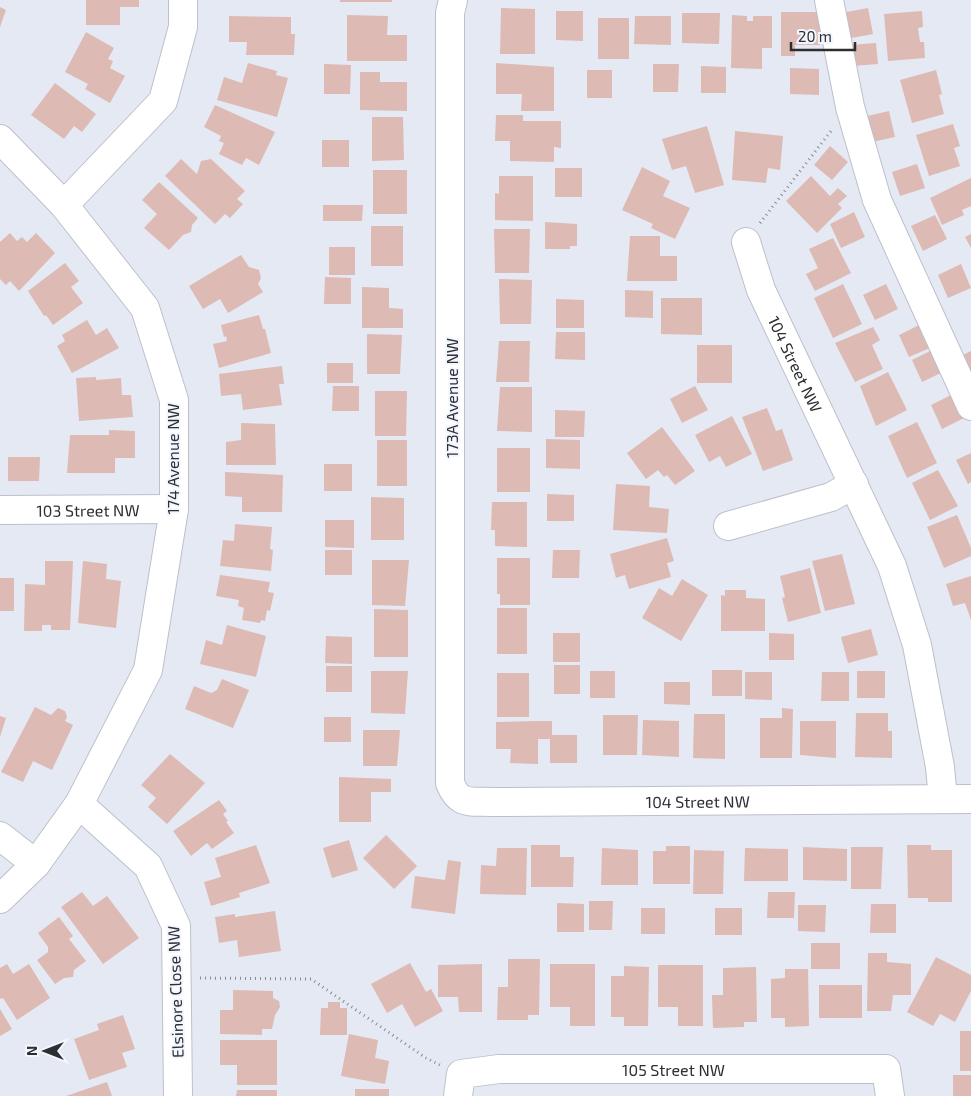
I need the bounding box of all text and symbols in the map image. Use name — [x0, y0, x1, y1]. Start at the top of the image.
scale bar — [791, 20, 855, 52]
text: 20 m — [798, 27, 832, 45]
street label: 104 Street NW — [765, 313, 827, 415]
street label: 173A Avenue NW — [442, 338, 461, 458]
street label: 174 Avenue NW — [163, 403, 182, 515]
street label: 103 Street NW — [36, 500, 140, 519]
street label: 104 Street NW — [646, 791, 750, 811]
street label: Elsinore Close NW — [163, 926, 187, 1058]
north arrow — [20, 1026, 70, 1076]
text: N — [23, 1046, 40, 1056]
street label: 105 Street NW — [622, 1060, 725, 1079]

